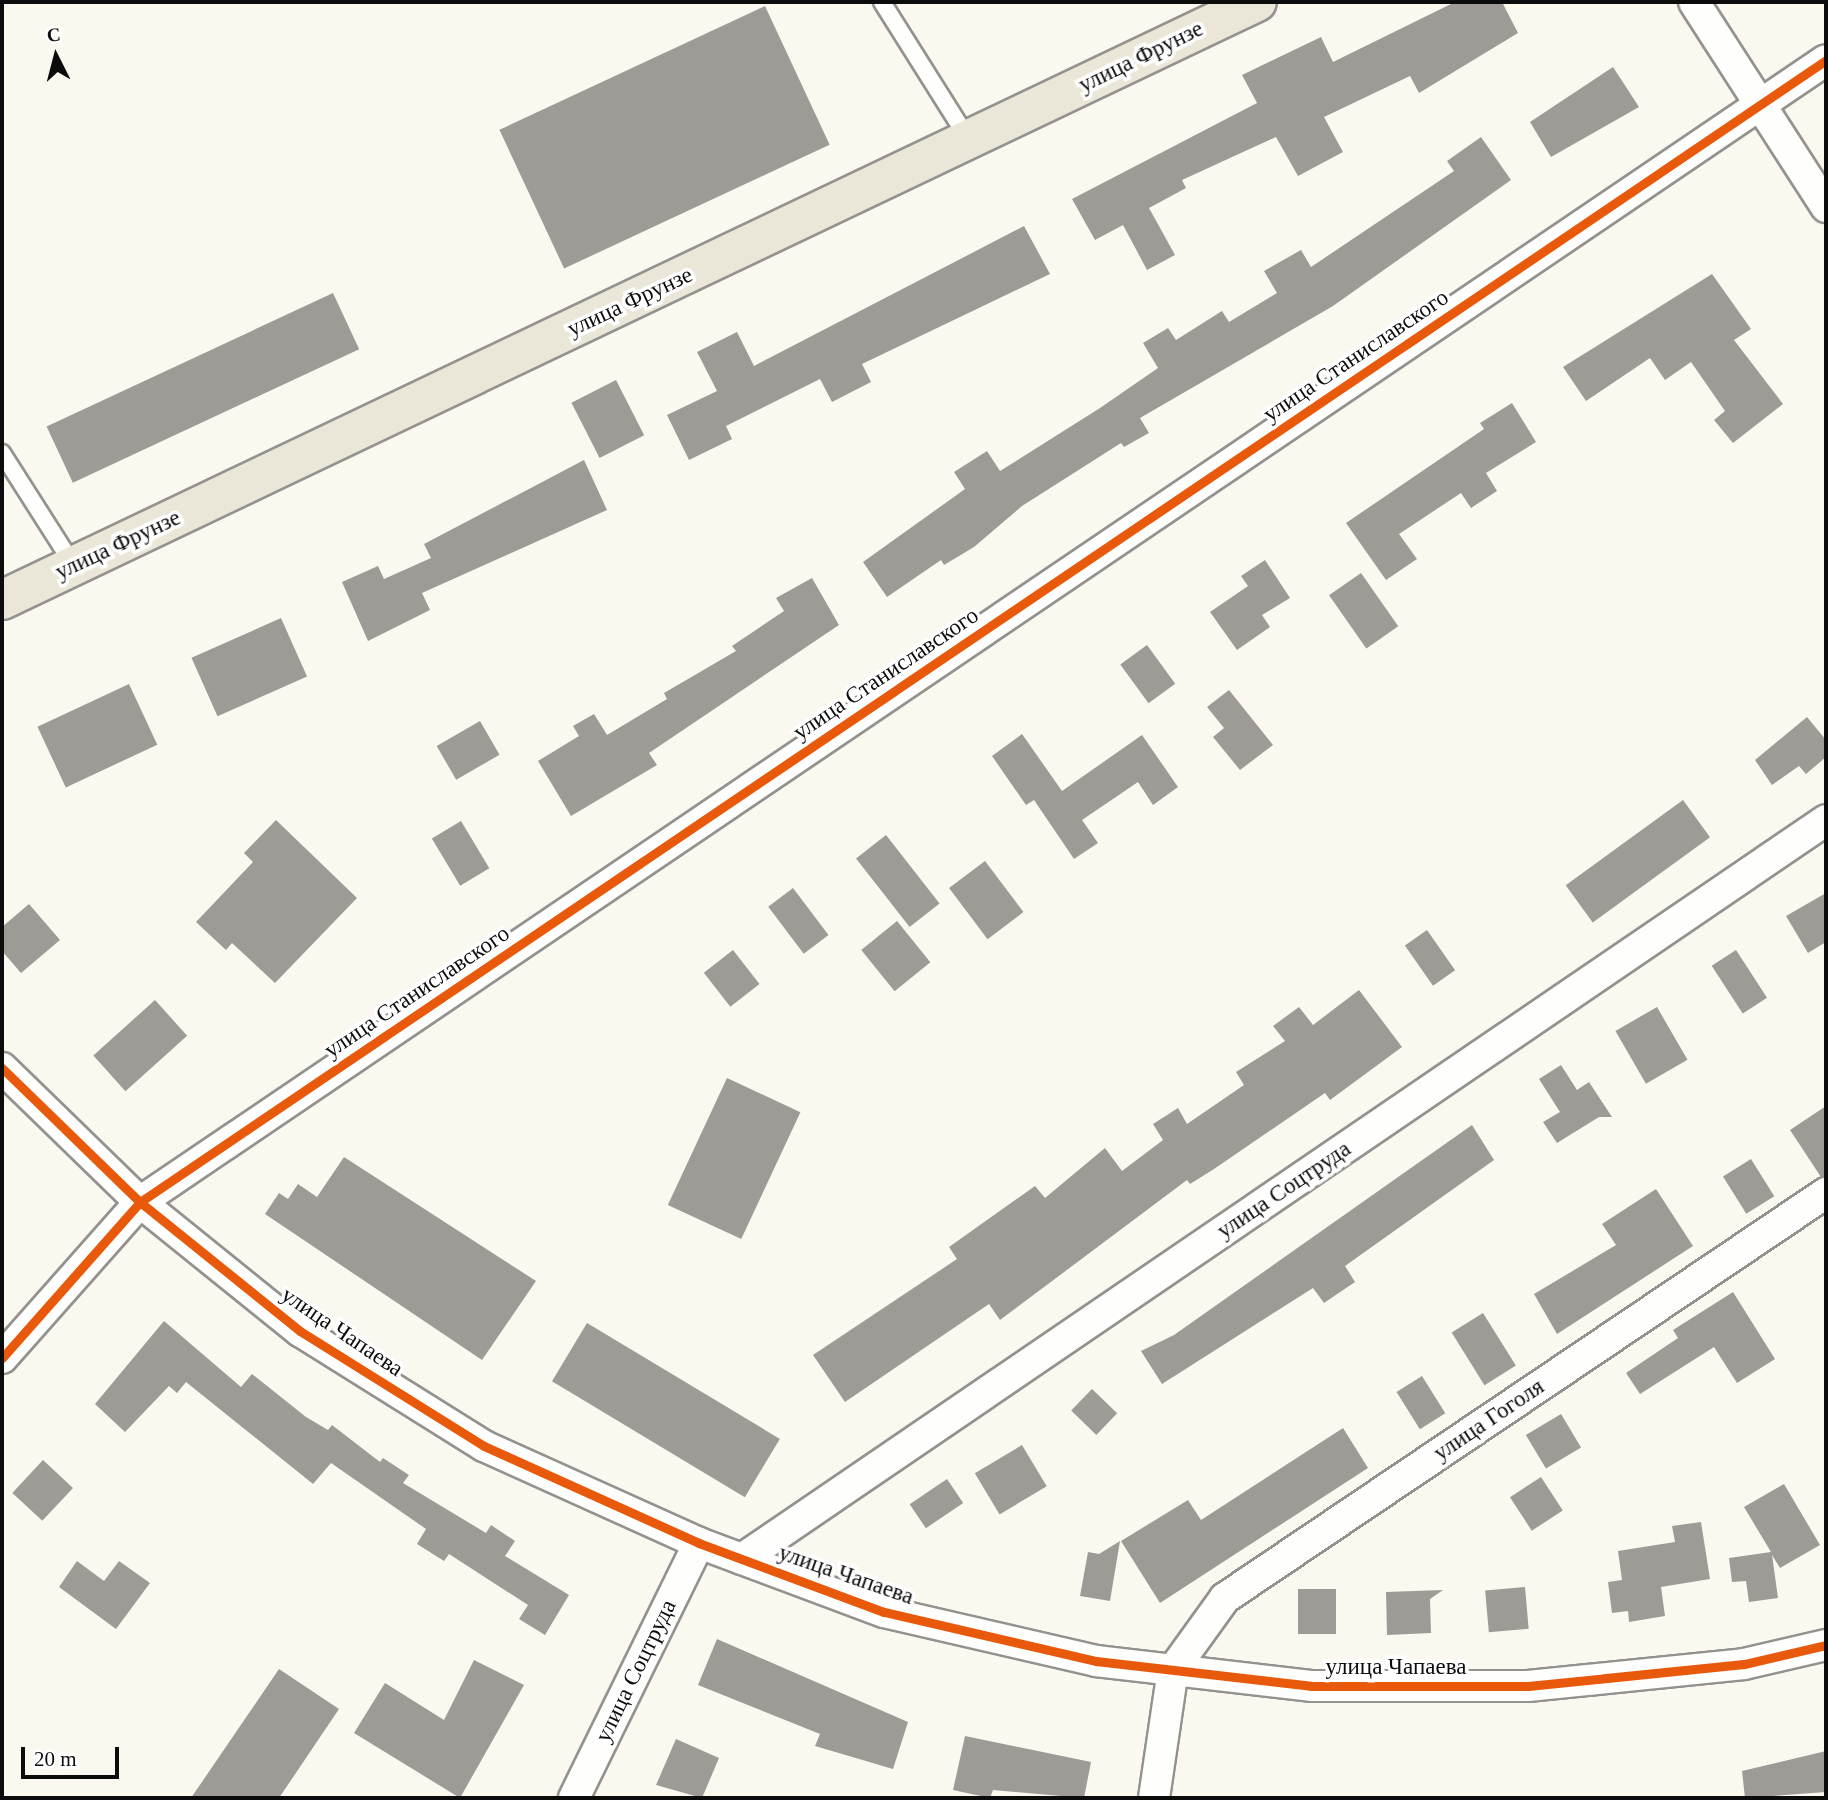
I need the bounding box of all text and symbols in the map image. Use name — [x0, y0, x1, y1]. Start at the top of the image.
street label: улица Фрунзе — [1074, 15, 1208, 99]
north arrow — [21, 21, 91, 91]
text: С — [46, 23, 62, 46]
street label: улица Фрунзе — [563, 261, 697, 343]
street label: улица Станиславского — [1258, 284, 1454, 428]
street label: улица Фрунзе — [51, 504, 185, 586]
street label: улица Станиславского — [788, 602, 984, 746]
street label: улица Станиславского — [319, 920, 515, 1064]
street label: улица Соцтруда — [1212, 1135, 1356, 1245]
street label: улица Чапаева — [276, 1281, 408, 1383]
street label: улица Гоголя — [1428, 1373, 1550, 1467]
street label: улица Чапаева — [775, 1539, 917, 1611]
street label: улица Соцтруда — [590, 1595, 682, 1747]
street label: улица Чапаева — [1326, 1653, 1466, 1681]
scale bar — [24, 1734, 122, 1778]
text: 20 m — [34, 1747, 77, 1771]

